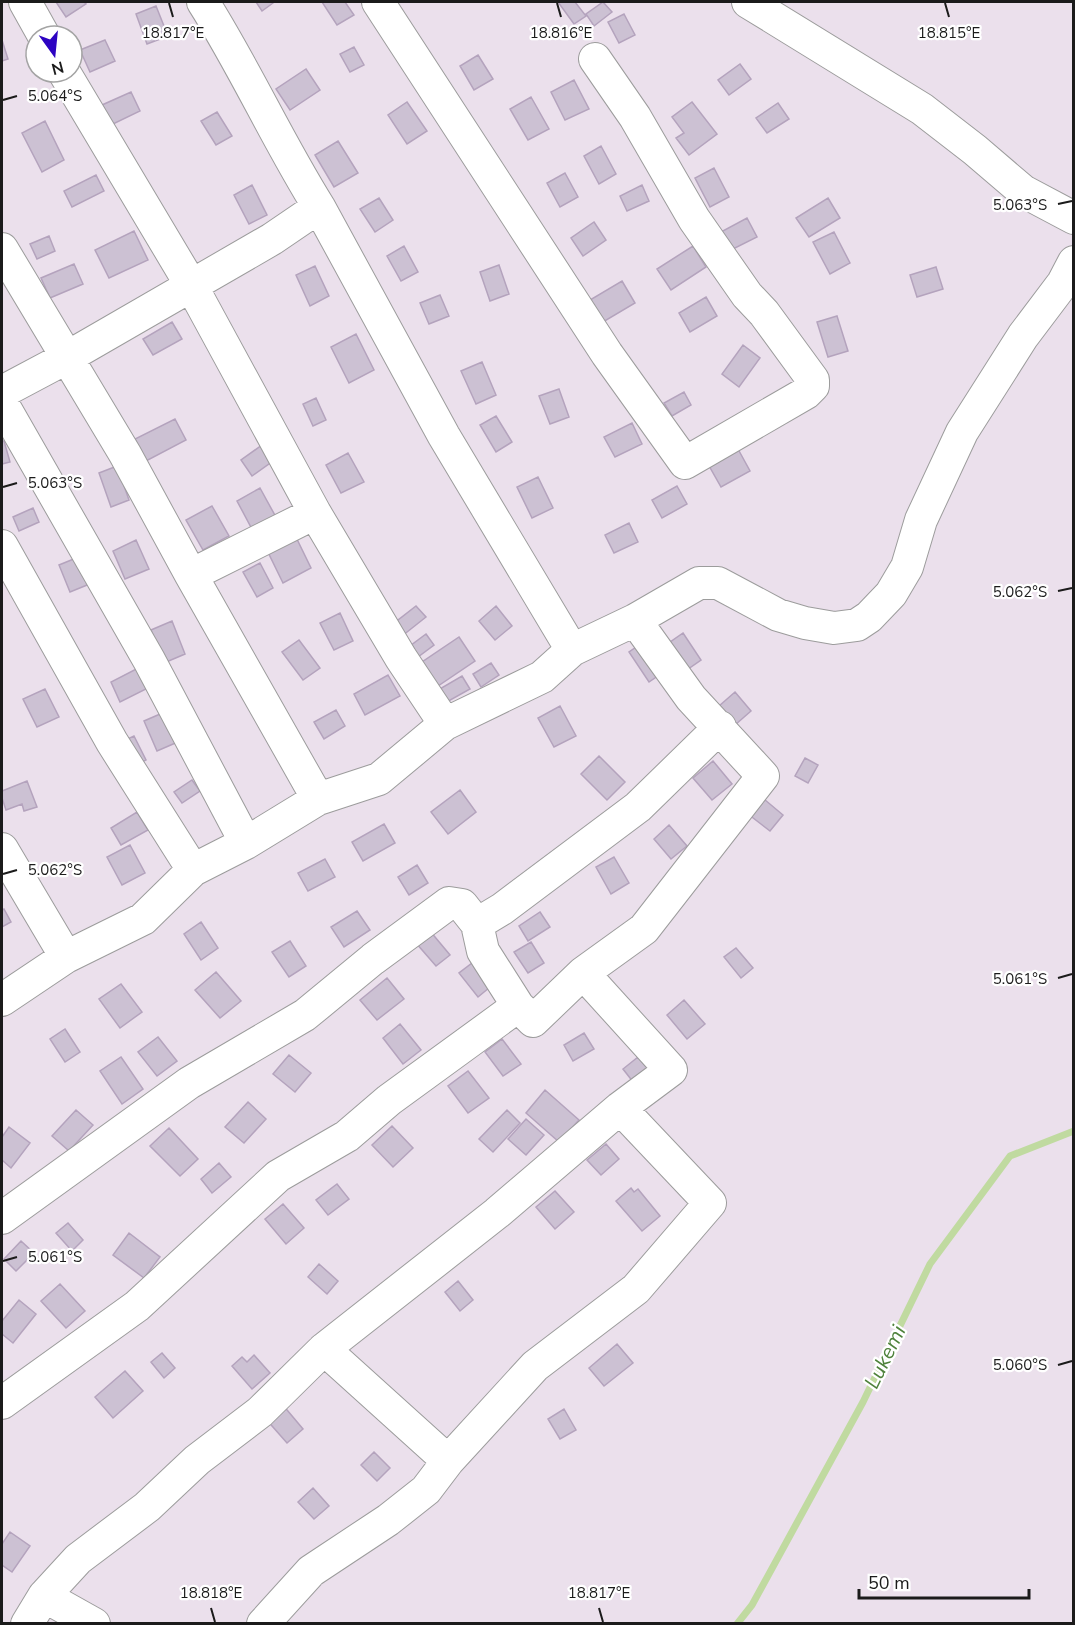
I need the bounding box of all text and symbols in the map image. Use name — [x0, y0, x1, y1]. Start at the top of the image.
text: 18.817°E — [142, 23, 204, 43]
text: 18.816°E — [530, 23, 592, 43]
text: 18.815°E — [918, 23, 980, 43]
north arrow — [24, 24, 84, 84]
text: N — [49, 55, 66, 80]
text: 5.064°S — [28, 86, 82, 106]
text: 5.063°S — [993, 195, 1047, 215]
text: 5.063°S — [28, 473, 82, 493]
text: 5.062°S — [993, 582, 1047, 602]
text: 5.062°S — [28, 860, 82, 880]
text: 5.061°S — [993, 969, 1047, 989]
text: 5.061°S — [28, 1247, 82, 1267]
water label: Lukemi — [858, 1320, 913, 1393]
text: 5.060°S — [993, 1355, 1047, 1375]
scale bar — [859, 1562, 1028, 1600]
text: 50 m — [868, 1571, 910, 1595]
text: 18.818°E — [180, 1583, 242, 1603]
text: 18.817°E — [568, 1583, 630, 1603]

